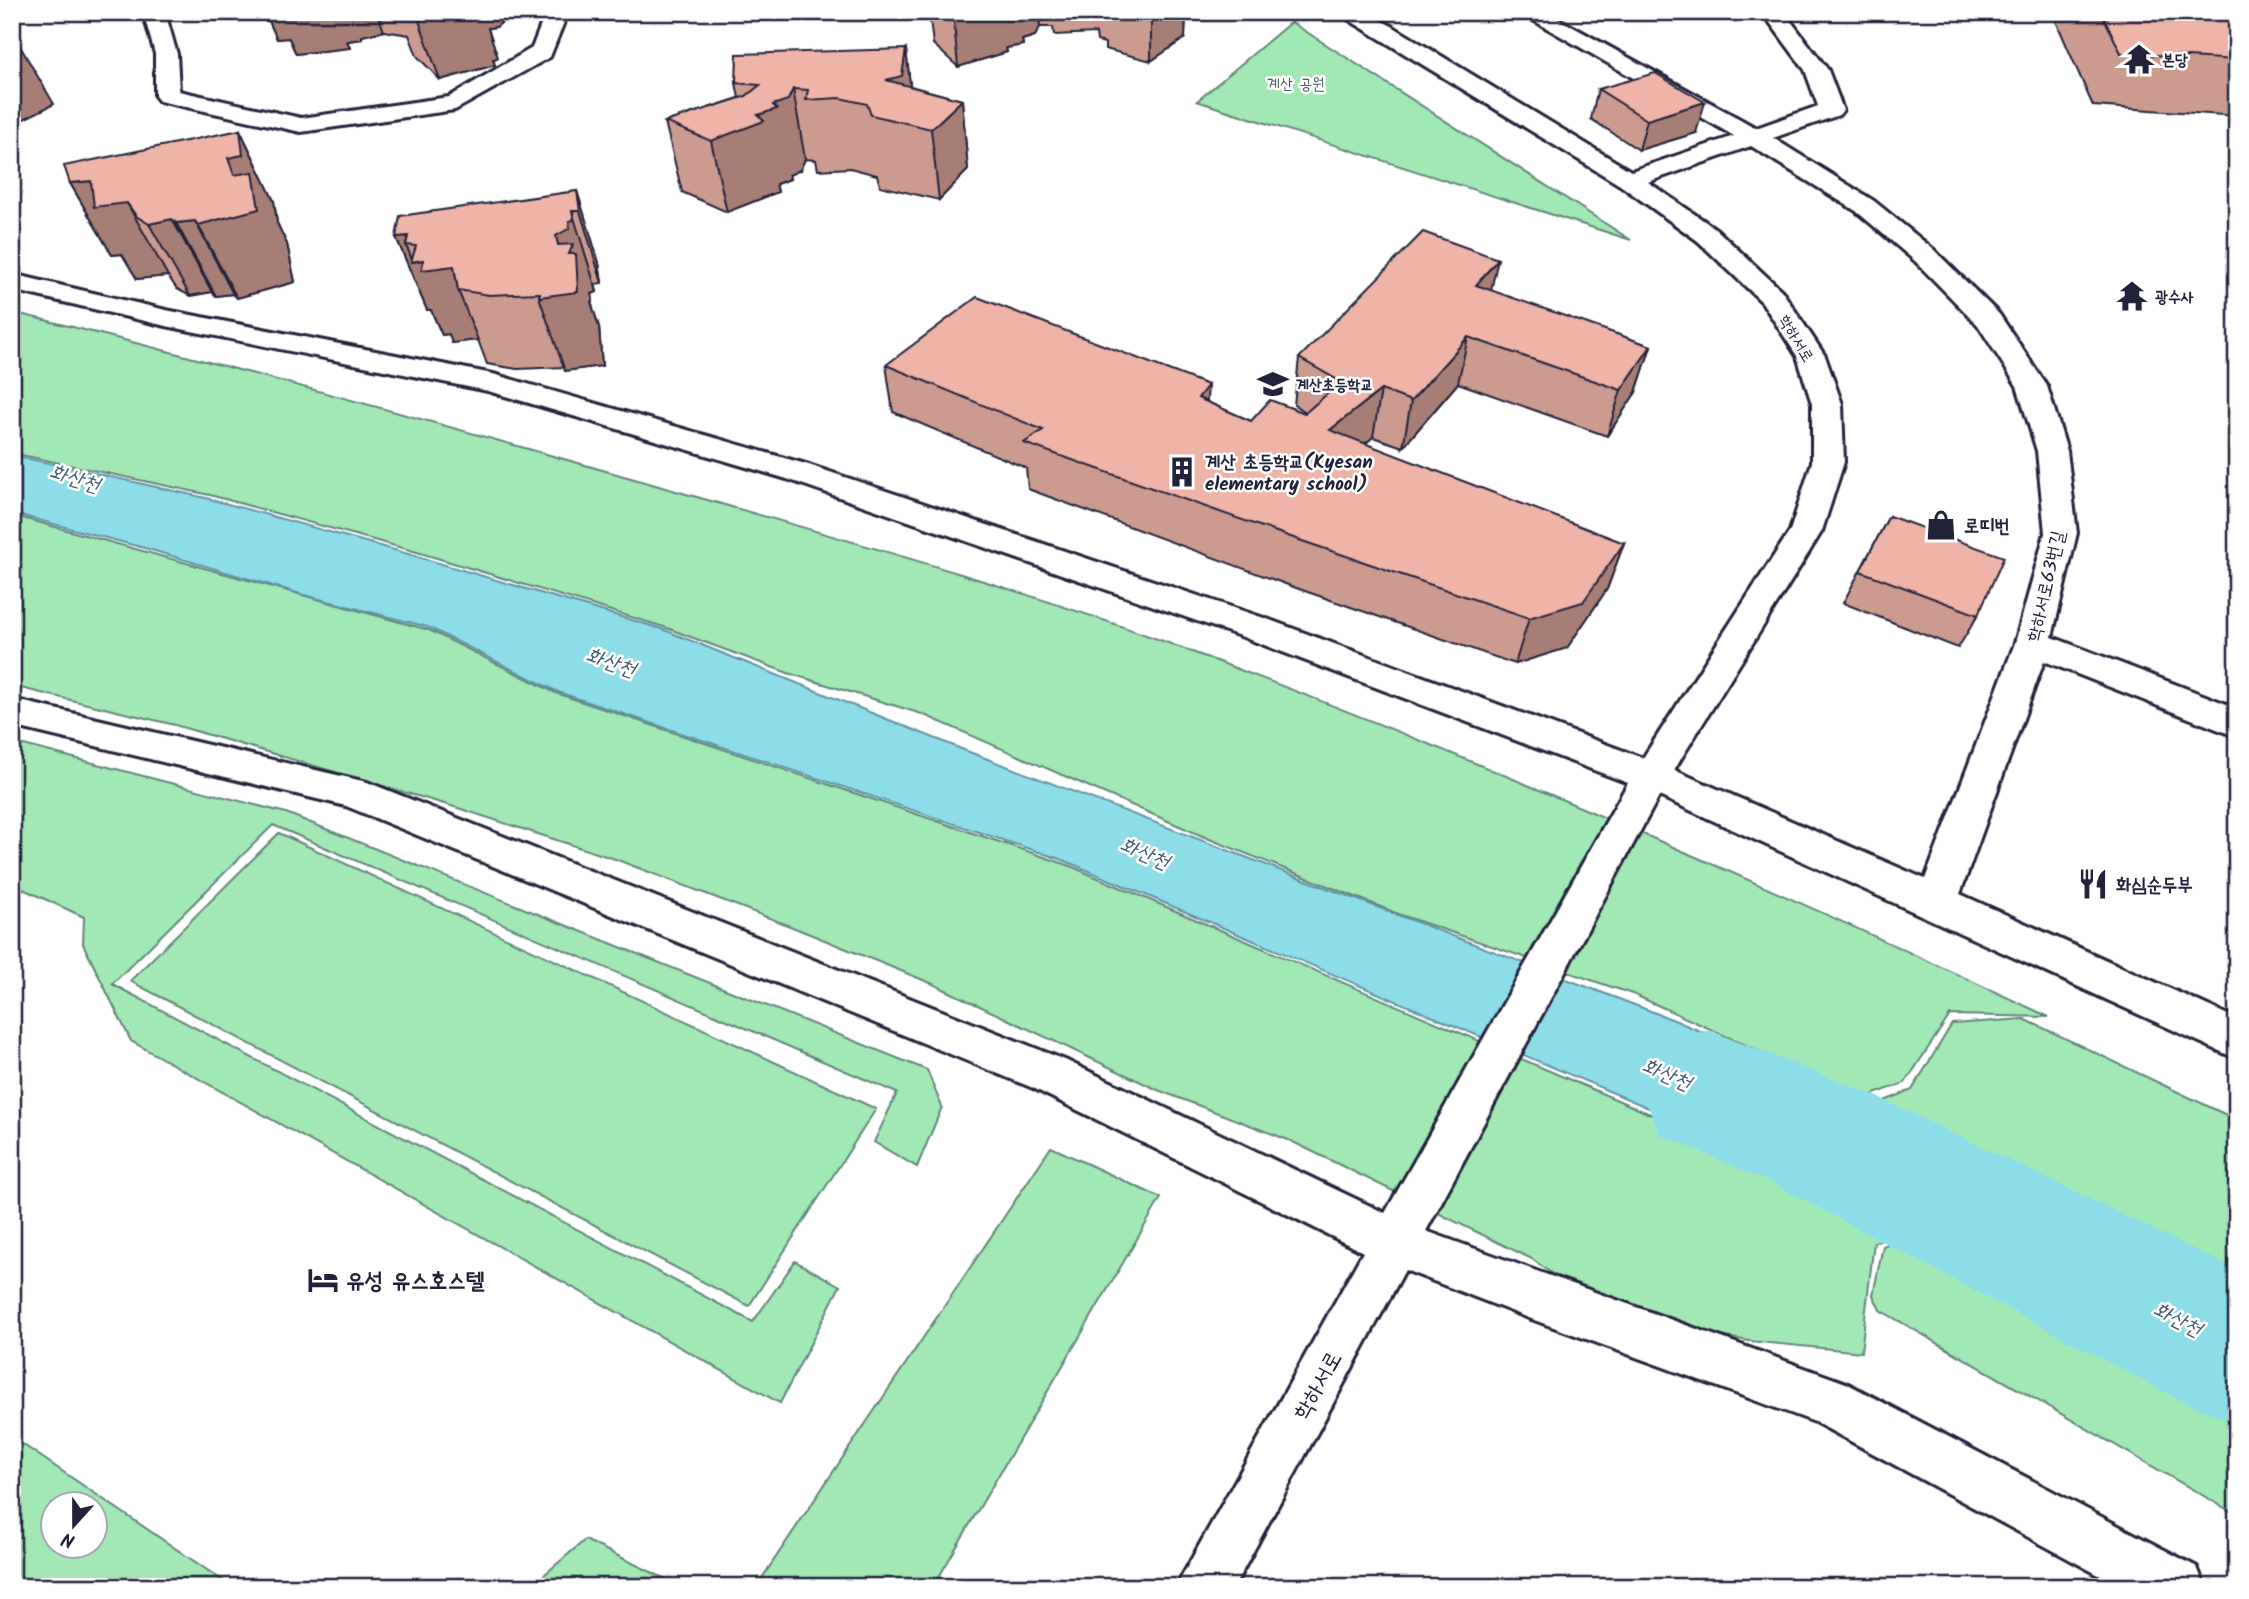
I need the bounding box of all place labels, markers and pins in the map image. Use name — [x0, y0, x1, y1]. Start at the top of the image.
temple icon: 본당 — [2122, 42, 2156, 76]
place label: 본당 — [2162, 48, 2188, 73]
temple icon: 광수사 — [2115, 279, 2149, 313]
place label: 광수사 — [2155, 285, 2194, 310]
school or university icon: 계산초등학교 — [1256, 367, 1290, 401]
place label: 계산초등학교 — [1296, 373, 1373, 398]
place label: 계산 초등학교(Kyesan elementary school) — [1205, 448, 1373, 500]
building icon: 계산 초등학교(Kyesan elementary school) — [1165, 455, 1199, 489]
shop icon: 로띠번 — [1924, 508, 1958, 542]
place label: 로띠번 — [1964, 512, 2010, 542]
restaurant icon: 화심순두부 — [2076, 867, 2110, 901]
place label: 화심순두부 — [2116, 871, 2192, 901]
hotel icon: 유성 유스호스텔 — [306, 1263, 340, 1297]
place label: 유성 유스호스텔 — [346, 1264, 485, 1300]

